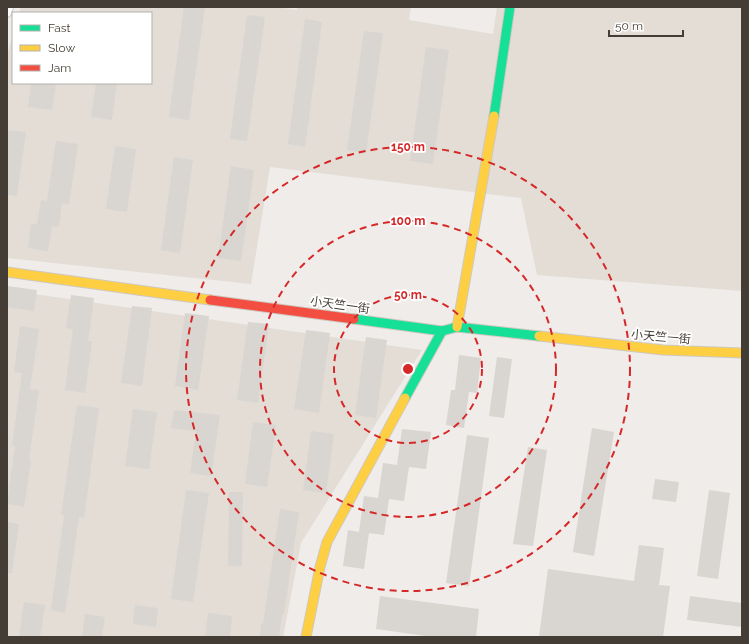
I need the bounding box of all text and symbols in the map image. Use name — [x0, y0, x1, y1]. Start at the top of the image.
legend — [12, 12, 152, 84]
scale bar — [609, 12, 683, 38]
text: 50 m — [615, 19, 643, 33]
text: Fast — [48, 21, 71, 35]
text: Slow — [48, 41, 75, 55]
text: Jam — [48, 61, 71, 75]
text: 150 m — [391, 140, 425, 154]
text: 100 m — [391, 214, 425, 228]
text: 50 m — [394, 288, 422, 302]
street label: 小天竺一街 — [309, 294, 371, 316]
street label: 小天竺一街 — [630, 327, 692, 347]
centre of rings — [401, 362, 415, 376]

